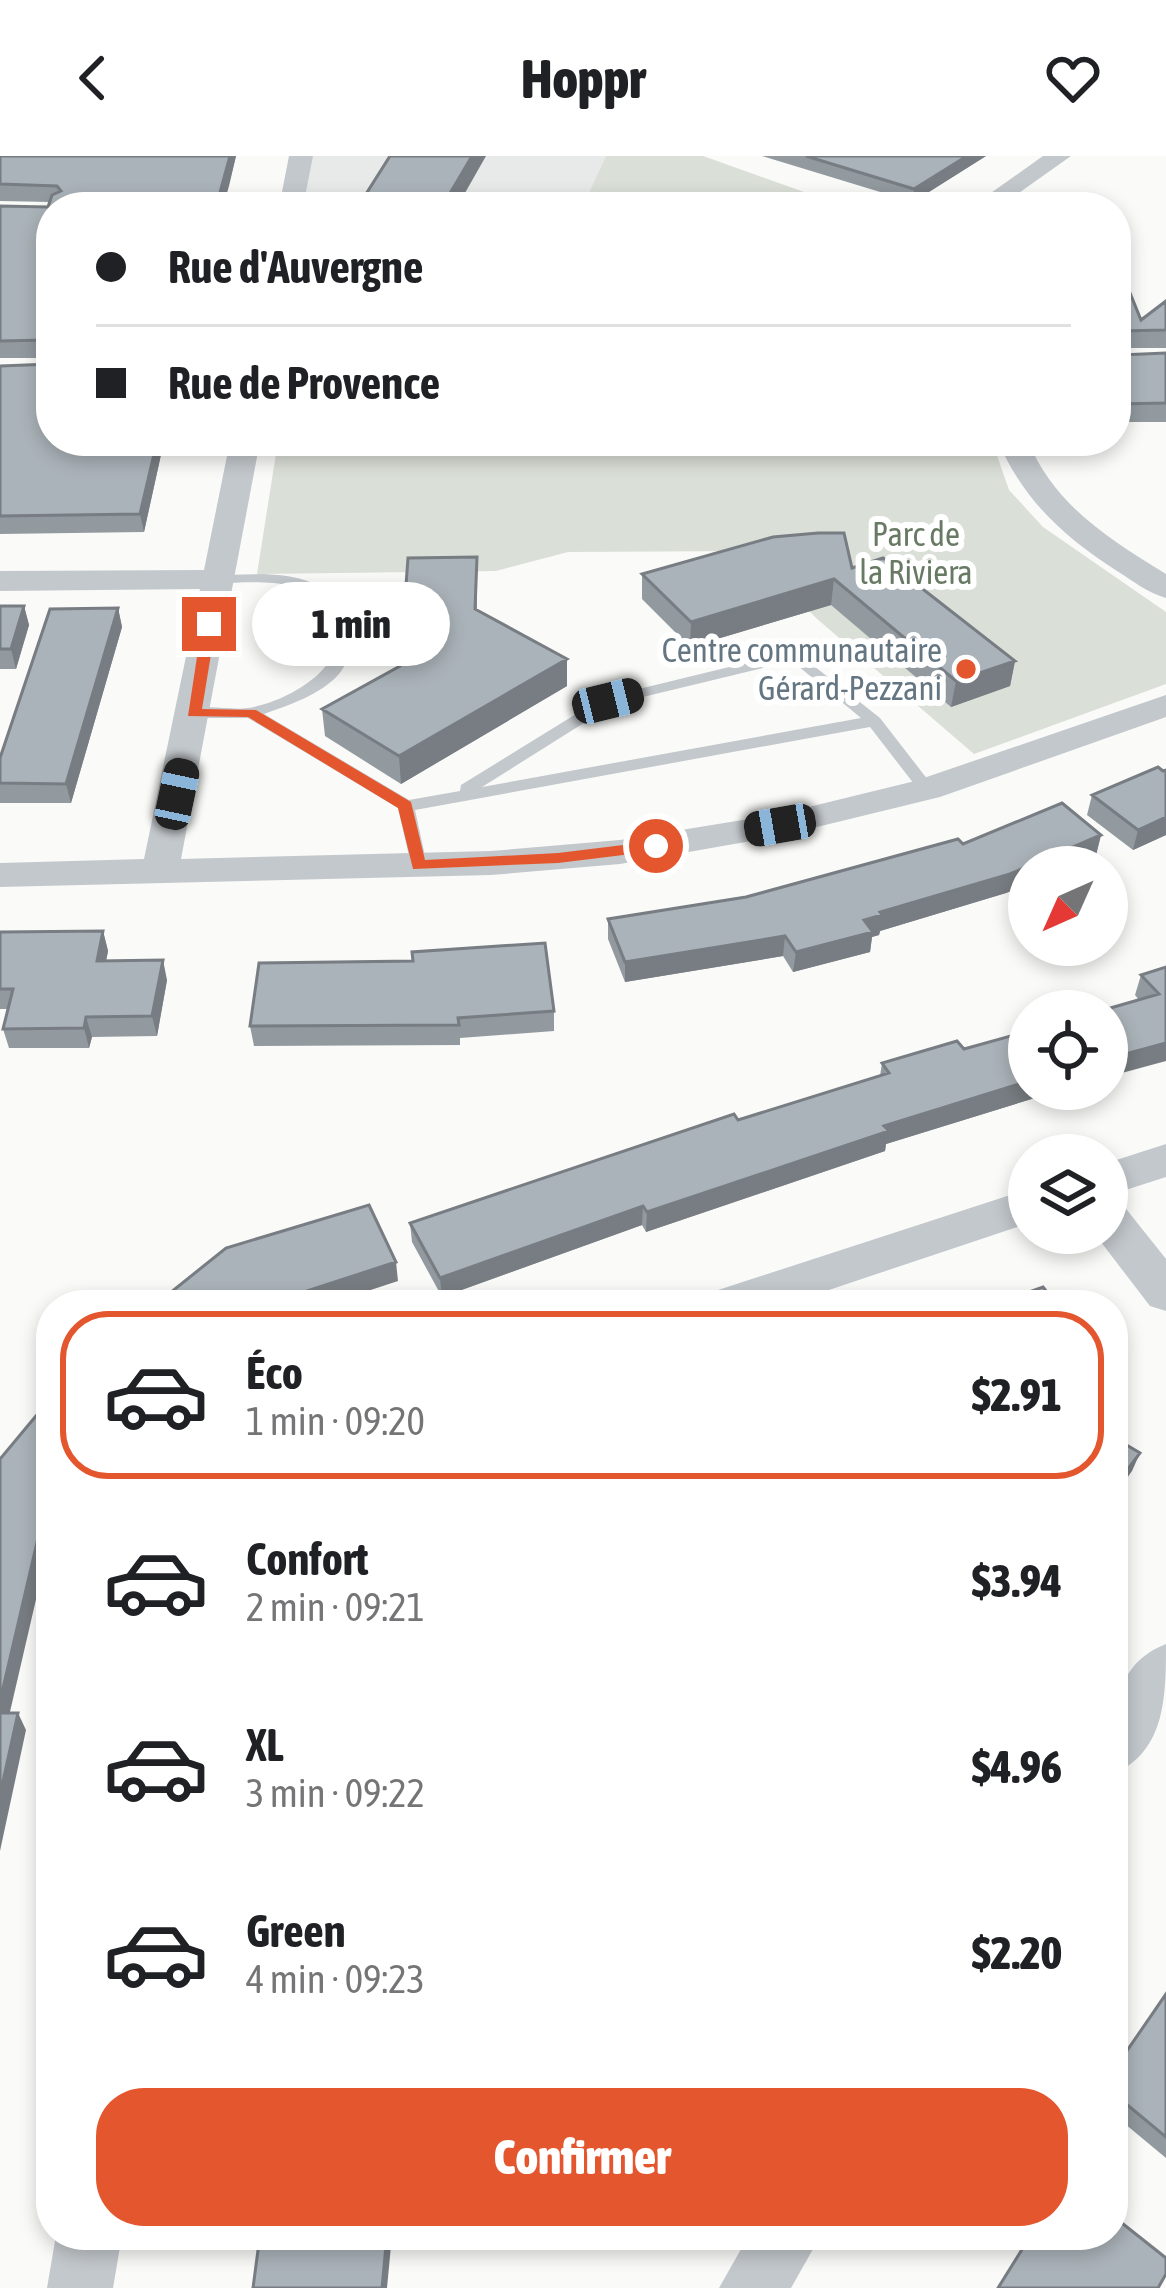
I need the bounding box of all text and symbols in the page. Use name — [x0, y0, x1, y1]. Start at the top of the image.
icon: back — [60, 45, 126, 111]
icon: heart — [1040, 45, 1106, 111]
text: Hoppr — [521, 48, 645, 109]
text: Rue d'Auvergne — [168, 241, 423, 293]
text: Rue de Provence — [168, 357, 440, 409]
park label: Parc de la Riviera — [859, 515, 973, 591]
callout: 1 min — [251, 582, 449, 666]
route end — [182, 597, 236, 651]
text: 1 min — [311, 602, 391, 646]
place label: Centre communautaire Gérard-Pezzani — [662, 631, 942, 707]
marker: Centre communautaire Gérard-Pezzani — [953, 656, 979, 682]
car — [569, 675, 647, 727]
car — [152, 755, 202, 833]
car — [741, 801, 819, 849]
route start — [629, 819, 683, 873]
north arrow — [1008, 846, 1128, 966]
map controls — [1008, 846, 1128, 1254]
button: locate — [1008, 990, 1128, 1110]
button: layers — [1008, 1134, 1128, 1254]
icon: car — [102, 1341, 210, 1449]
text: Éco — [246, 1347, 303, 1399]
text: $2.91 — [972, 1369, 1062, 1421]
text: 1 min · 09:20 — [246, 1399, 425, 1443]
icon: car — [102, 1527, 210, 1635]
text: Confort — [246, 1533, 369, 1585]
text: $3.94 — [972, 1555, 1062, 1607]
text: 2 min · 09:21 — [246, 1585, 425, 1629]
icon: car — [102, 1713, 210, 1821]
text: XL — [246, 1719, 284, 1771]
text: $4.96 — [972, 1741, 1062, 1793]
text: 3 min · 09:22 — [246, 1771, 425, 1815]
icon: car — [102, 1899, 210, 2007]
text: Green — [246, 1905, 346, 1957]
text: $2.20 — [972, 1927, 1062, 1979]
text: 4 min · 09:23 — [246, 1957, 425, 2001]
button: Confirmer — [96, 2088, 1068, 2226]

